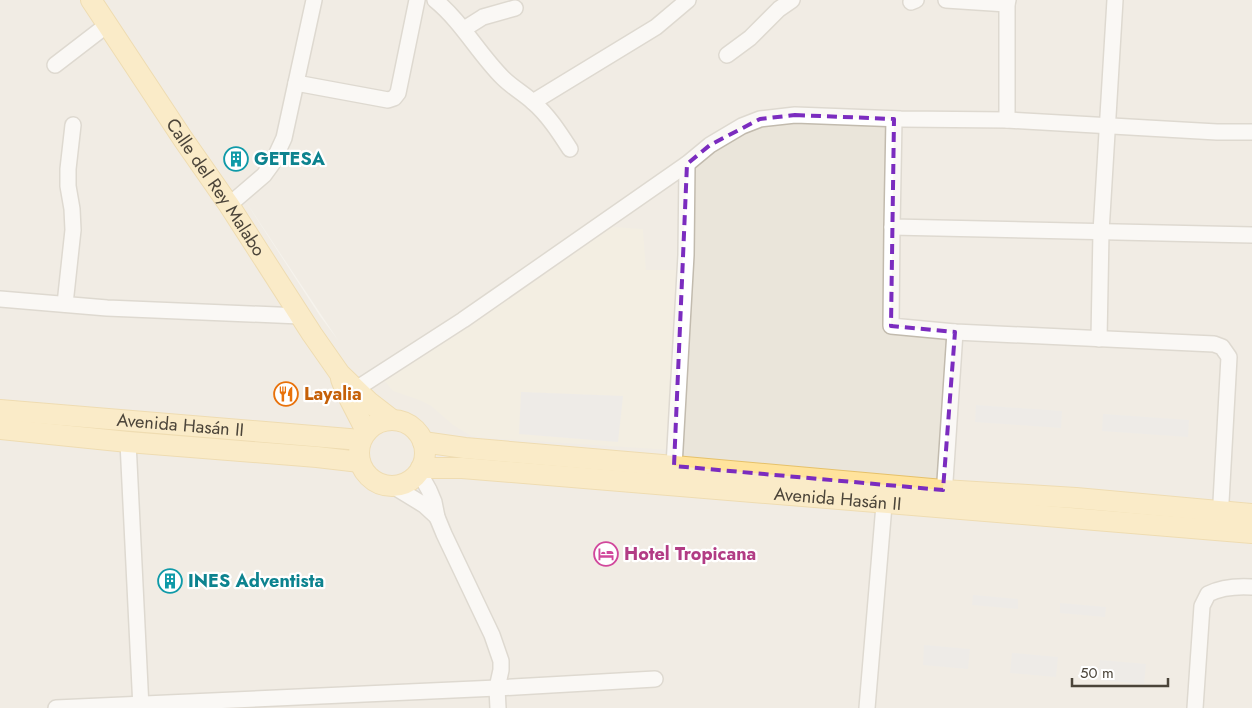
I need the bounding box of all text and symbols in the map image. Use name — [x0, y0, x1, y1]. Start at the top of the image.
street label: Calle del Rey Malabo — [160, 113, 272, 262]
building icon: GETESA — [223, 146, 249, 172]
place label: GETESA — [254, 146, 326, 172]
restaurant icon: Layalia — [273, 381, 299, 407]
place label: Layalia — [304, 381, 362, 407]
street label: Avenida Hasán II — [116, 407, 245, 443]
street label: Avenida Hasán II — [773, 481, 902, 517]
hotel icon: Hotel Tropicana — [593, 541, 619, 567]
place label: Hotel Tropicana — [624, 541, 756, 567]
building icon: INES Adventista — [157, 568, 183, 594]
place label: INES Adventista — [188, 568, 324, 594]
scale bar — [1072, 656, 1168, 688]
text: 50 m — [1080, 662, 1114, 684]

